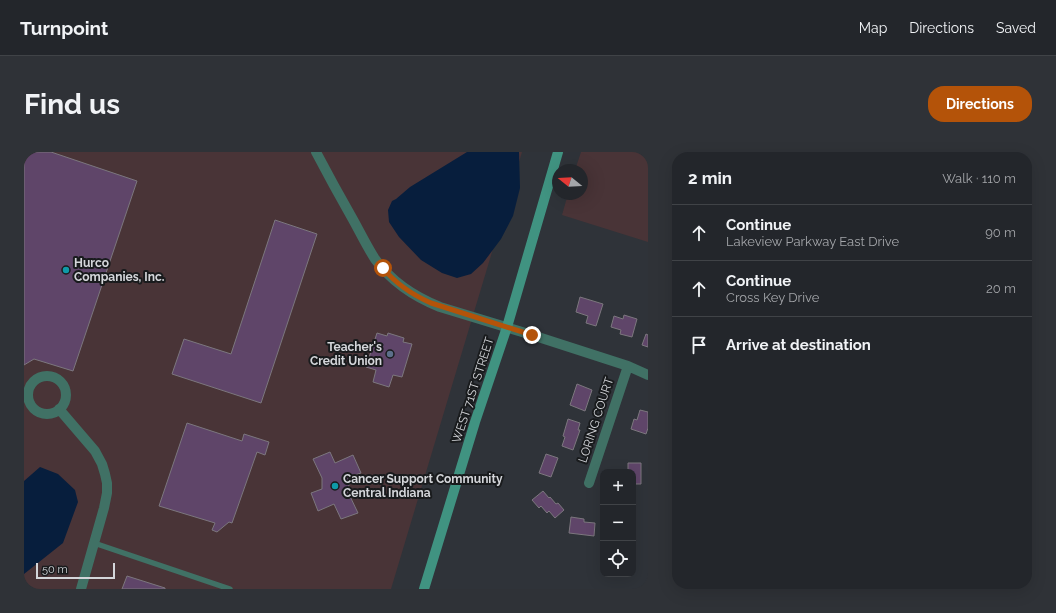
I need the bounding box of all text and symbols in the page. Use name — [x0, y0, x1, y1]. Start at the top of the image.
text: Turnpoint — [20, 17, 108, 39]
text: Map — [859, 20, 887, 36]
text: Directions — [909, 20, 974, 36]
text: Saved — [996, 20, 1036, 36]
button: Directions — [928, 86, 1032, 122]
text: Find us — [24, 88, 120, 121]
north arrow — [552, 164, 588, 200]
text: 2 min — [688, 168, 732, 188]
text: Walk · 110 m — [942, 171, 1016, 186]
text: Continue — [726, 216, 791, 234]
icon: ahead — [688, 222, 710, 244]
text: 90 m — [985, 225, 1016, 240]
text: Lakeview Parkway East Drive — [726, 234, 899, 249]
place label: Hurco Companies, Inc. — [74, 256, 165, 284]
route start — [374, 259, 392, 277]
marker: Hurco Companies, Inc. — [61, 265, 71, 275]
text: Continue — [726, 272, 791, 290]
icon: ahead — [688, 278, 710, 300]
text: 20 m — [986, 281, 1016, 296]
text: Cross Key Drive — [726, 290, 819, 305]
route end — [523, 326, 541, 344]
icon: arrive — [688, 334, 710, 356]
street label: WEST 71ST STREET — [449, 335, 497, 445]
text: Arrive at destination — [726, 336, 871, 354]
place label: Teacher's Credit Union — [310, 340, 382, 368]
marker: Teacher's Credit Union — [385, 349, 395, 359]
street label: LORING COURT — [576, 375, 617, 464]
map controls — [600, 469, 636, 577]
button: + — [600, 469, 636, 505]
place label: Cancer Support Community Central Indiana — [343, 472, 503, 500]
marker: Cancer Support Community Central Indiana — [330, 481, 340, 491]
button: − — [600, 505, 636, 541]
button: locate — [600, 541, 636, 577]
scale bar — [36, 561, 115, 580]
text: 50 m — [42, 563, 68, 576]

